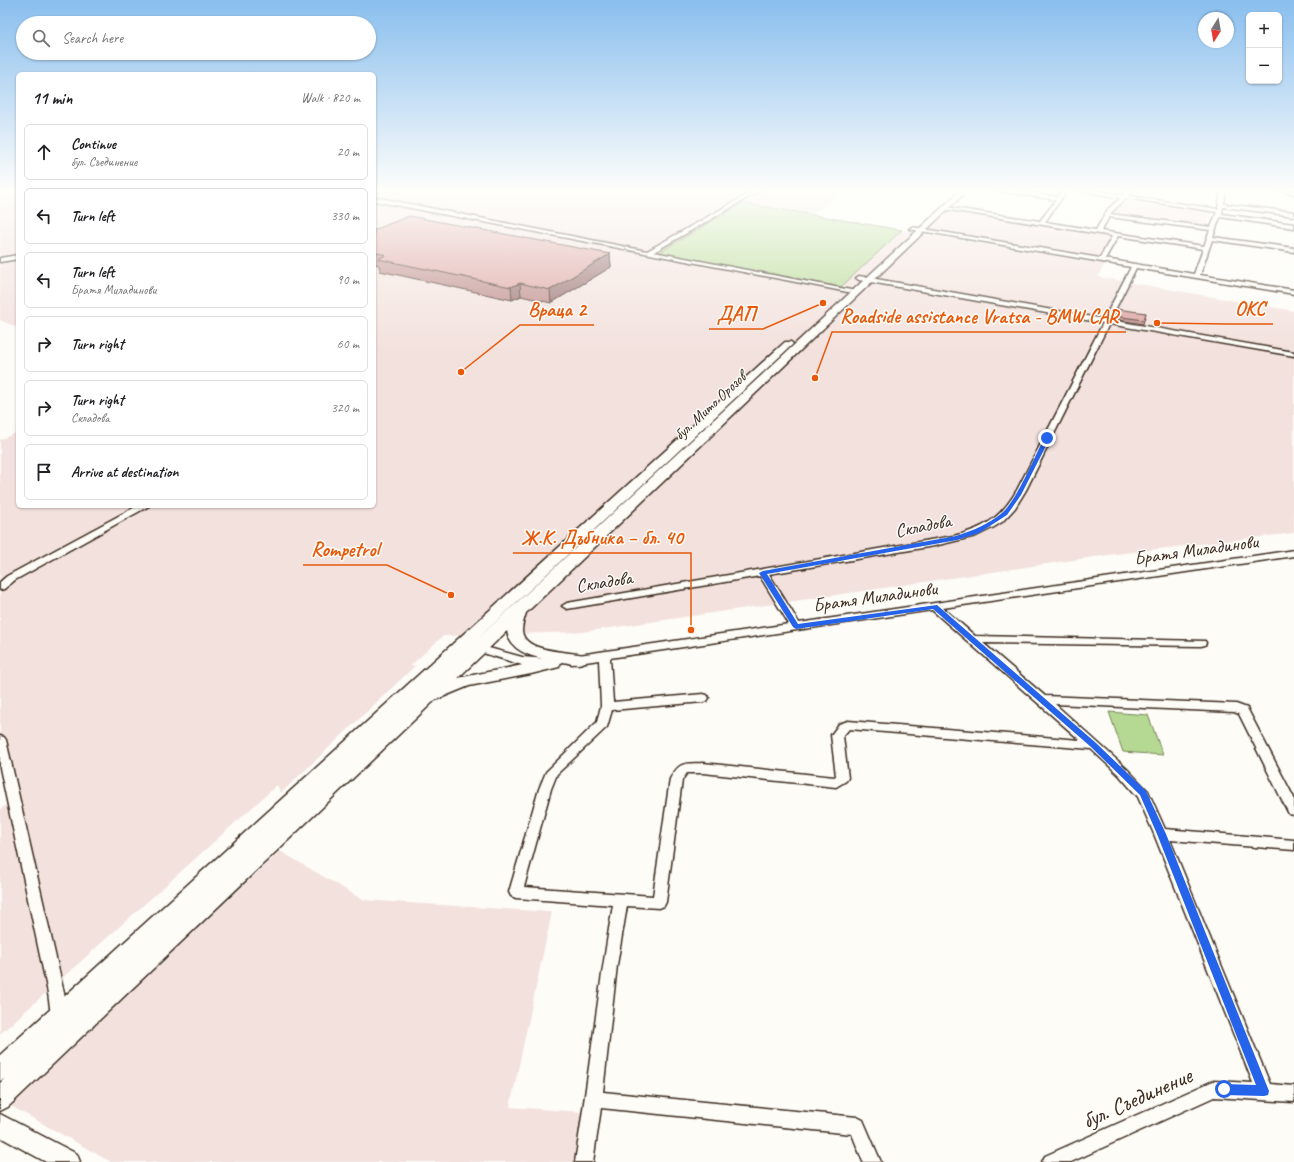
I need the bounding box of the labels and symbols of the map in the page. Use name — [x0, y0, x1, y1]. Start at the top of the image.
north arrow — [1198, 12, 1234, 48]
callout: OKC — [1227, 292, 1273, 324]
callout: Враца 2 — [520, 293, 594, 325]
text: OKC — [1235, 296, 1268, 321]
text: Враца 2 — [528, 297, 588, 322]
callout: ДАП — [709, 297, 763, 329]
callout: Roadside assistance Vratsa - BMW CAR — [832, 300, 1126, 332]
text: ДАП — [717, 301, 759, 326]
text: Roadside assistance Vratsa - BMW CAR — [840, 304, 1121, 329]
street label: бул. Мито Орозов — [670, 365, 753, 444]
route end — [1038, 429, 1056, 447]
street label: Складова — [893, 508, 955, 543]
callout: Ж.К. Дъбника – бл. 40 — [513, 521, 691, 553]
text: Ж.К. Дъбника – бл. 40 — [521, 525, 685, 550]
street label: Братя Миладинови — [1133, 529, 1260, 571]
callout: Rompetrol — [303, 533, 387, 565]
text: Rompetrol — [311, 537, 383, 562]
street label: Складова — [574, 565, 636, 598]
street label: Братя Миладинови — [812, 576, 939, 618]
street label: бул. Съединение — [1078, 1060, 1198, 1135]
route start — [1215, 1080, 1233, 1098]

